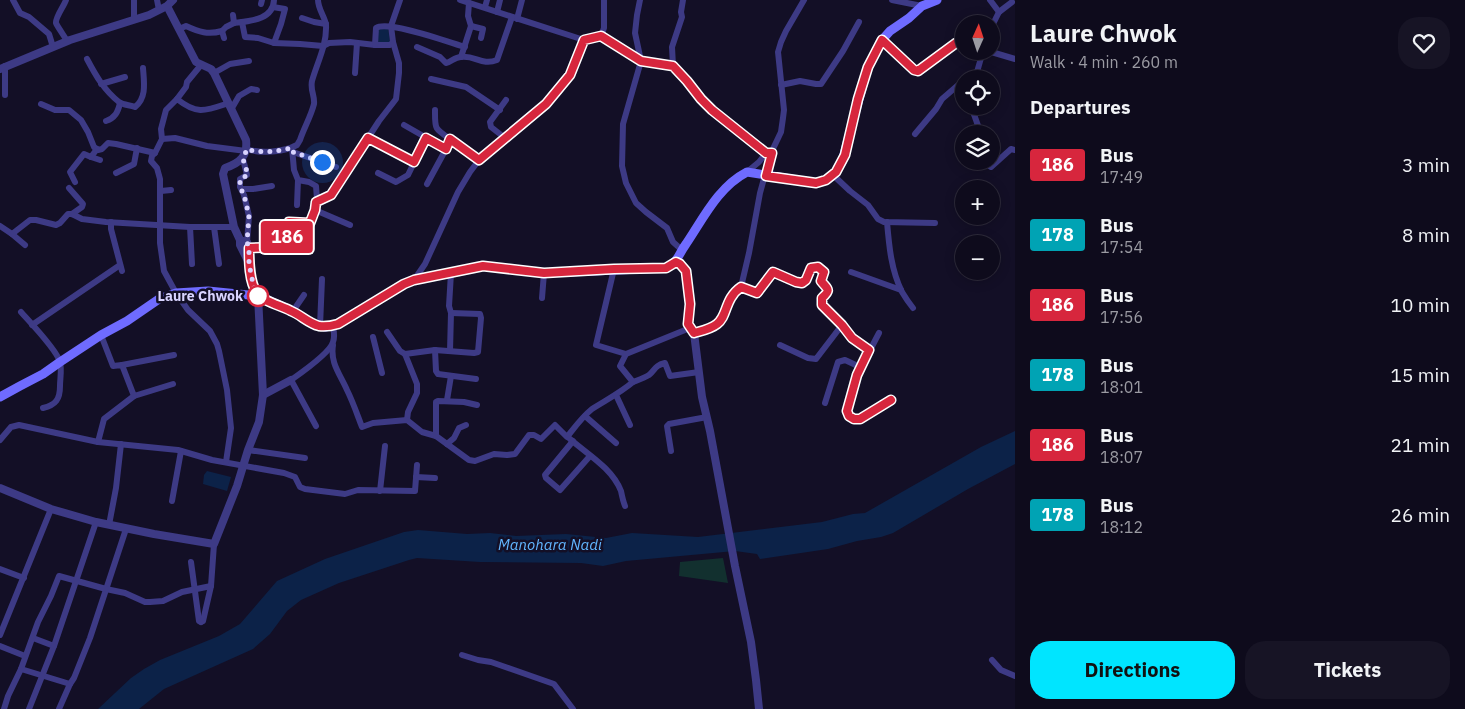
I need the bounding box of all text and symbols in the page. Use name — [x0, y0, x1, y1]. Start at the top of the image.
north arrow — [955, 15, 1000, 60]
map controls — [955, 15, 1000, 280]
text: Laure Chwok — [1030, 17, 1177, 49]
button: heart — [1398, 17, 1450, 69]
text: Walk · 4 min · 260 m — [1030, 52, 1178, 72]
button: locate — [955, 70, 1000, 115]
text: Departures — [1030, 95, 1130, 119]
button: layers — [955, 125, 1000, 170]
text: Bus — [1100, 143, 1134, 167]
your location — [310, 150, 335, 175]
text: 186 — [1041, 153, 1074, 176]
text: 3 min — [1402, 153, 1450, 177]
text: 17:49 — [1100, 167, 1143, 187]
button: + — [955, 180, 1000, 225]
text: Bus — [1100, 213, 1134, 237]
line badge: 186 — [258, 221, 316, 253]
text: 178 — [1041, 223, 1074, 246]
text: 8 min — [1402, 223, 1450, 247]
text: 186 — [271, 225, 303, 248]
button: − — [955, 235, 1000, 280]
text: 17:54 — [1100, 237, 1143, 257]
text: Bus — [1100, 283, 1134, 307]
marker: Laure Chwok — [247, 285, 269, 307]
place label: Laure Chwok — [157, 287, 244, 305]
text: 186 — [1041, 293, 1074, 316]
text: 10 min — [1391, 293, 1450, 317]
text: 17:56 — [1100, 307, 1143, 327]
text: Bus — [1100, 353, 1134, 377]
text: 178 — [1041, 363, 1074, 386]
text: 15 min — [1391, 363, 1450, 387]
text: 18:01 — [1100, 377, 1143, 397]
text: Bus — [1100, 423, 1134, 447]
text: 186 — [1041, 433, 1074, 456]
text: 21 min — [1391, 433, 1450, 457]
text: 18:07 — [1100, 447, 1143, 467]
text: Bus — [1100, 493, 1134, 517]
text: 178 — [1041, 503, 1074, 526]
text: 26 min — [1391, 503, 1450, 527]
text: 18:12 — [1100, 517, 1143, 537]
water label: Manohara Nadi — [498, 535, 602, 554]
button: Directions — [1030, 641, 1235, 699]
button: Tickets — [1245, 641, 1450, 699]

